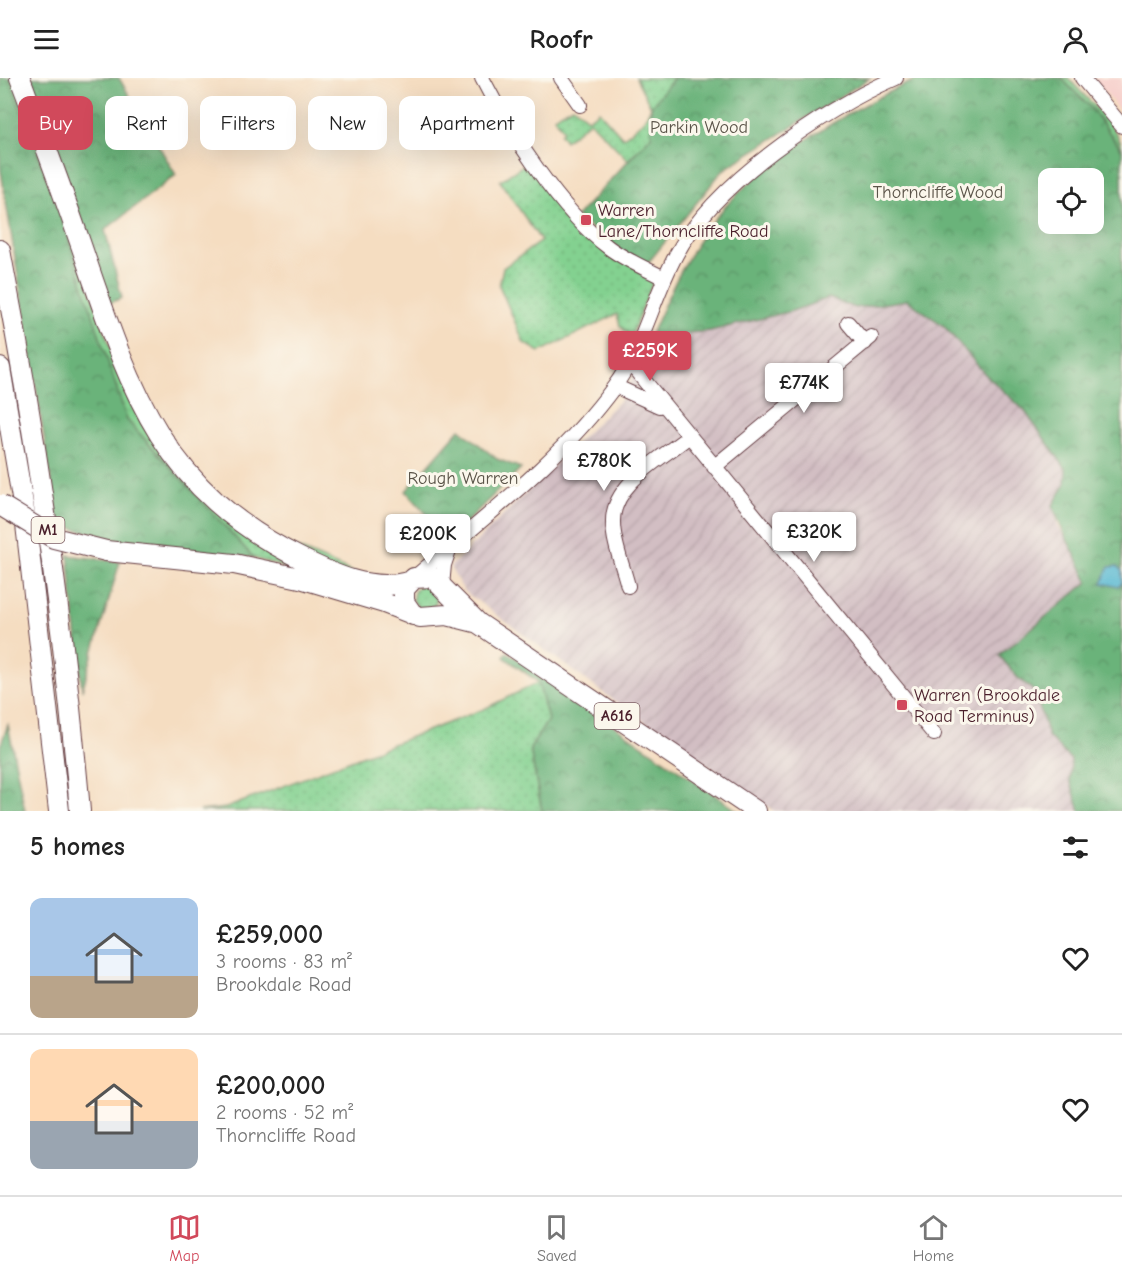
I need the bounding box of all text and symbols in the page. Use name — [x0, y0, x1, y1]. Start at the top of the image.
icon: menu — [30, 23, 63, 56]
icon: person — [1059, 23, 1092, 56]
text: Roofr — [529, 24, 593, 55]
chip: Buy — [18, 96, 93, 150]
chip: Rent — [105, 96, 188, 150]
chip: Filters — [200, 96, 296, 150]
chip: New — [308, 96, 387, 150]
chip: Apartment — [399, 96, 535, 150]
park label: Parkin Wood — [650, 117, 748, 138]
map controls — [1038, 168, 1104, 234]
button: locate — [1038, 168, 1104, 234]
park label: Thorncliffe Wood — [873, 182, 1003, 203]
place label: Warren Lane/Thorncliffe Road — [598, 200, 768, 242]
marker: Warren Lane/Thorncliffe Road — [579, 213, 593, 227]
pin: £259K — [608, 331, 692, 382]
text: £259K — [622, 339, 678, 362]
pin: £774K — [762, 363, 846, 414]
text: £774K — [779, 371, 829, 394]
pin: £780K — [562, 441, 646, 492]
text: £780K — [577, 449, 631, 472]
park label: Rough Warren — [407, 468, 519, 489]
pin: £320K — [772, 512, 856, 563]
pin: £200K — [386, 514, 470, 565]
road number: M1 — [32, 517, 64, 543]
text: £320K — [786, 520, 842, 543]
text: £200K — [399, 522, 457, 545]
place label: Warren (Brookdale Road Terminus) — [914, 685, 1060, 727]
marker: Warren (Brookdale Road Terminus) — [895, 698, 909, 712]
road number: A616 — [594, 703, 640, 729]
icon: filters — [1059, 831, 1092, 864]
text: 5 homes — [30, 832, 125, 862]
text: £259,000 — [216, 920, 323, 950]
icon: home — [78, 922, 150, 994]
icon: heart — [1059, 942, 1092, 975]
text: 3 rooms · 83 m² — [216, 950, 352, 973]
text: Brookdale Road — [216, 973, 352, 996]
text: £200,000 — [216, 1071, 325, 1101]
icon: home — [78, 1073, 150, 1145]
icon: heart — [1059, 1093, 1092, 1126]
text: 2 rooms · 52 m² — [216, 1101, 353, 1124]
text: Thorncliffe Road — [216, 1124, 356, 1147]
tab: Map — [168, 1211, 201, 1265]
tab: Saved — [537, 1211, 577, 1265]
tab: Home — [913, 1211, 954, 1265]

